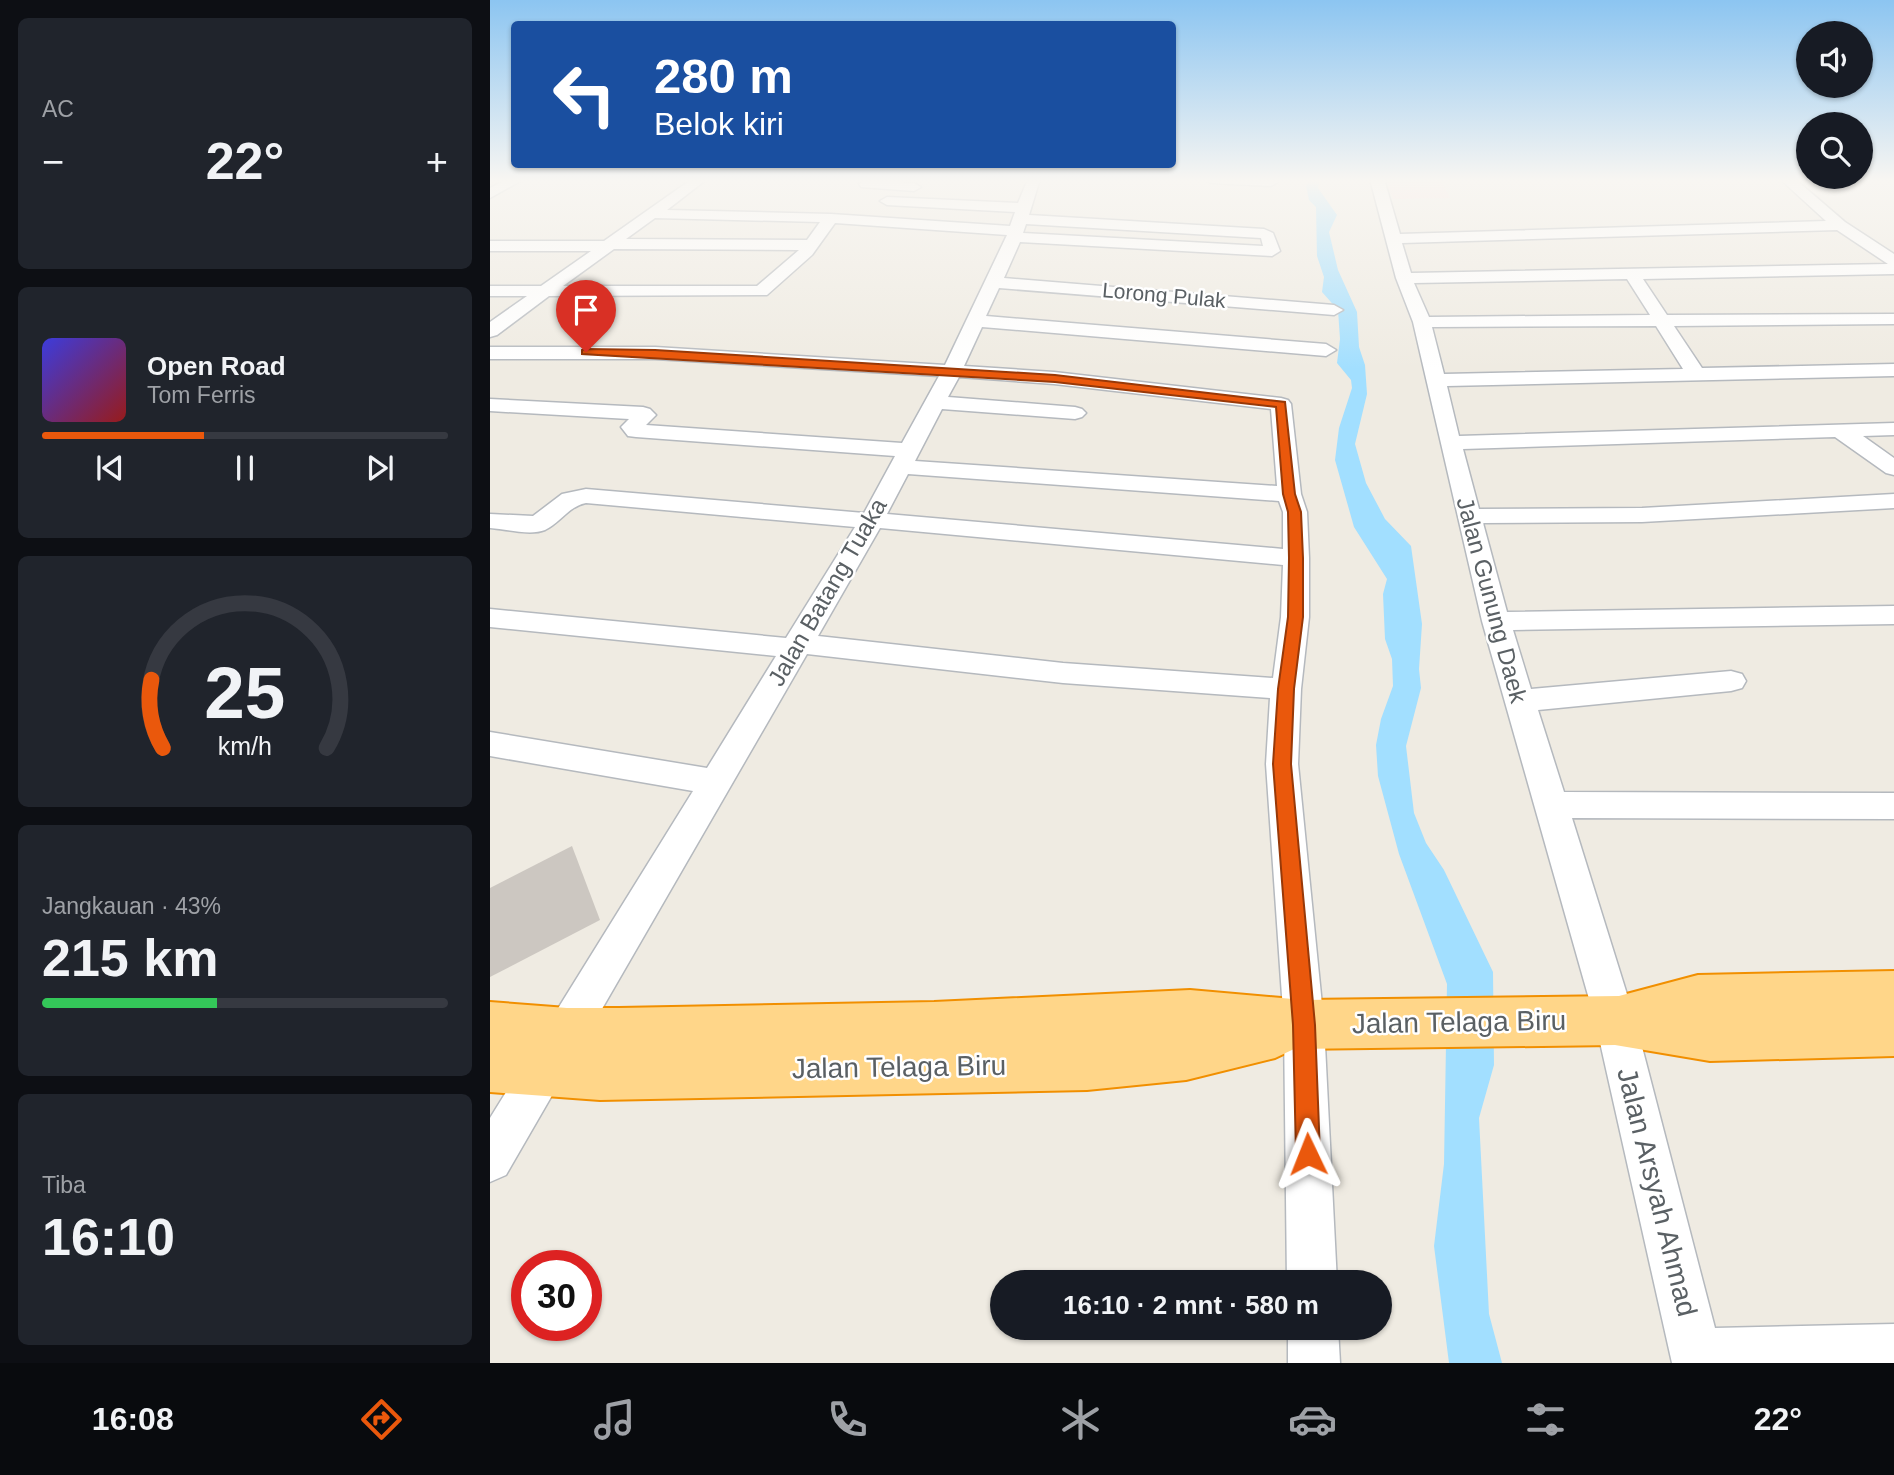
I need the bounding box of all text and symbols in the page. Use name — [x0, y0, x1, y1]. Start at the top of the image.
map controls — [1796, 21, 1873, 189]
button: sound — [1796, 21, 1873, 98]
icon: left — [539, 49, 630, 140]
text: 280 m — [654, 49, 793, 103]
text: AC — [42, 96, 74, 122]
text: Belok kiri — [654, 106, 784, 142]
button: search — [1796, 112, 1873, 189]
text: 22° — [206, 132, 284, 190]
text: − — [42, 141, 64, 183]
text: + — [426, 141, 448, 183]
street label: Lorong Pulak — [1101, 278, 1227, 312]
pin — [556, 280, 616, 352]
icon: arrive — [567, 291, 605, 329]
text: Open Road — [147, 351, 286, 381]
text: Tom Ferris — [147, 382, 256, 408]
icon: previous — [91, 449, 129, 487]
icon: pause — [226, 449, 264, 487]
icon: next — [361, 449, 399, 487]
street label: Jalan Batang Tuaka — [762, 493, 892, 691]
street label: Jalan Gunung Daek — [1452, 494, 1533, 707]
text: 25 — [205, 652, 285, 733]
text: km/h — [218, 731, 272, 759]
text: Jangkauan · 43% — [42, 893, 221, 919]
text: 215 km — [42, 929, 218, 987]
street label: Jalan Telaga Biru — [1352, 1005, 1566, 1039]
street label: Jalan Telaga Biru — [792, 1050, 1006, 1084]
street label: Jalan Arsyah Ahmad — [1611, 1064, 1703, 1320]
position arrow — [1271, 1117, 1345, 1191]
text: Tiba — [42, 1172, 86, 1198]
text: 16:10 — [42, 1208, 175, 1266]
speed limit sign: 30 — [511, 1250, 602, 1341]
text: 16:10 · 2 mnt · 580 m — [1063, 1290, 1319, 1320]
icon: directions — [357, 1395, 406, 1444]
icon: music — [590, 1395, 639, 1444]
icon: phone — [823, 1395, 872, 1444]
icon: climate — [1056, 1395, 1105, 1444]
icon: car — [1288, 1395, 1337, 1444]
icon: filters — [1521, 1395, 1570, 1444]
text: 16:08 — [92, 1401, 174, 1437]
text: 22° — [1754, 1401, 1802, 1437]

